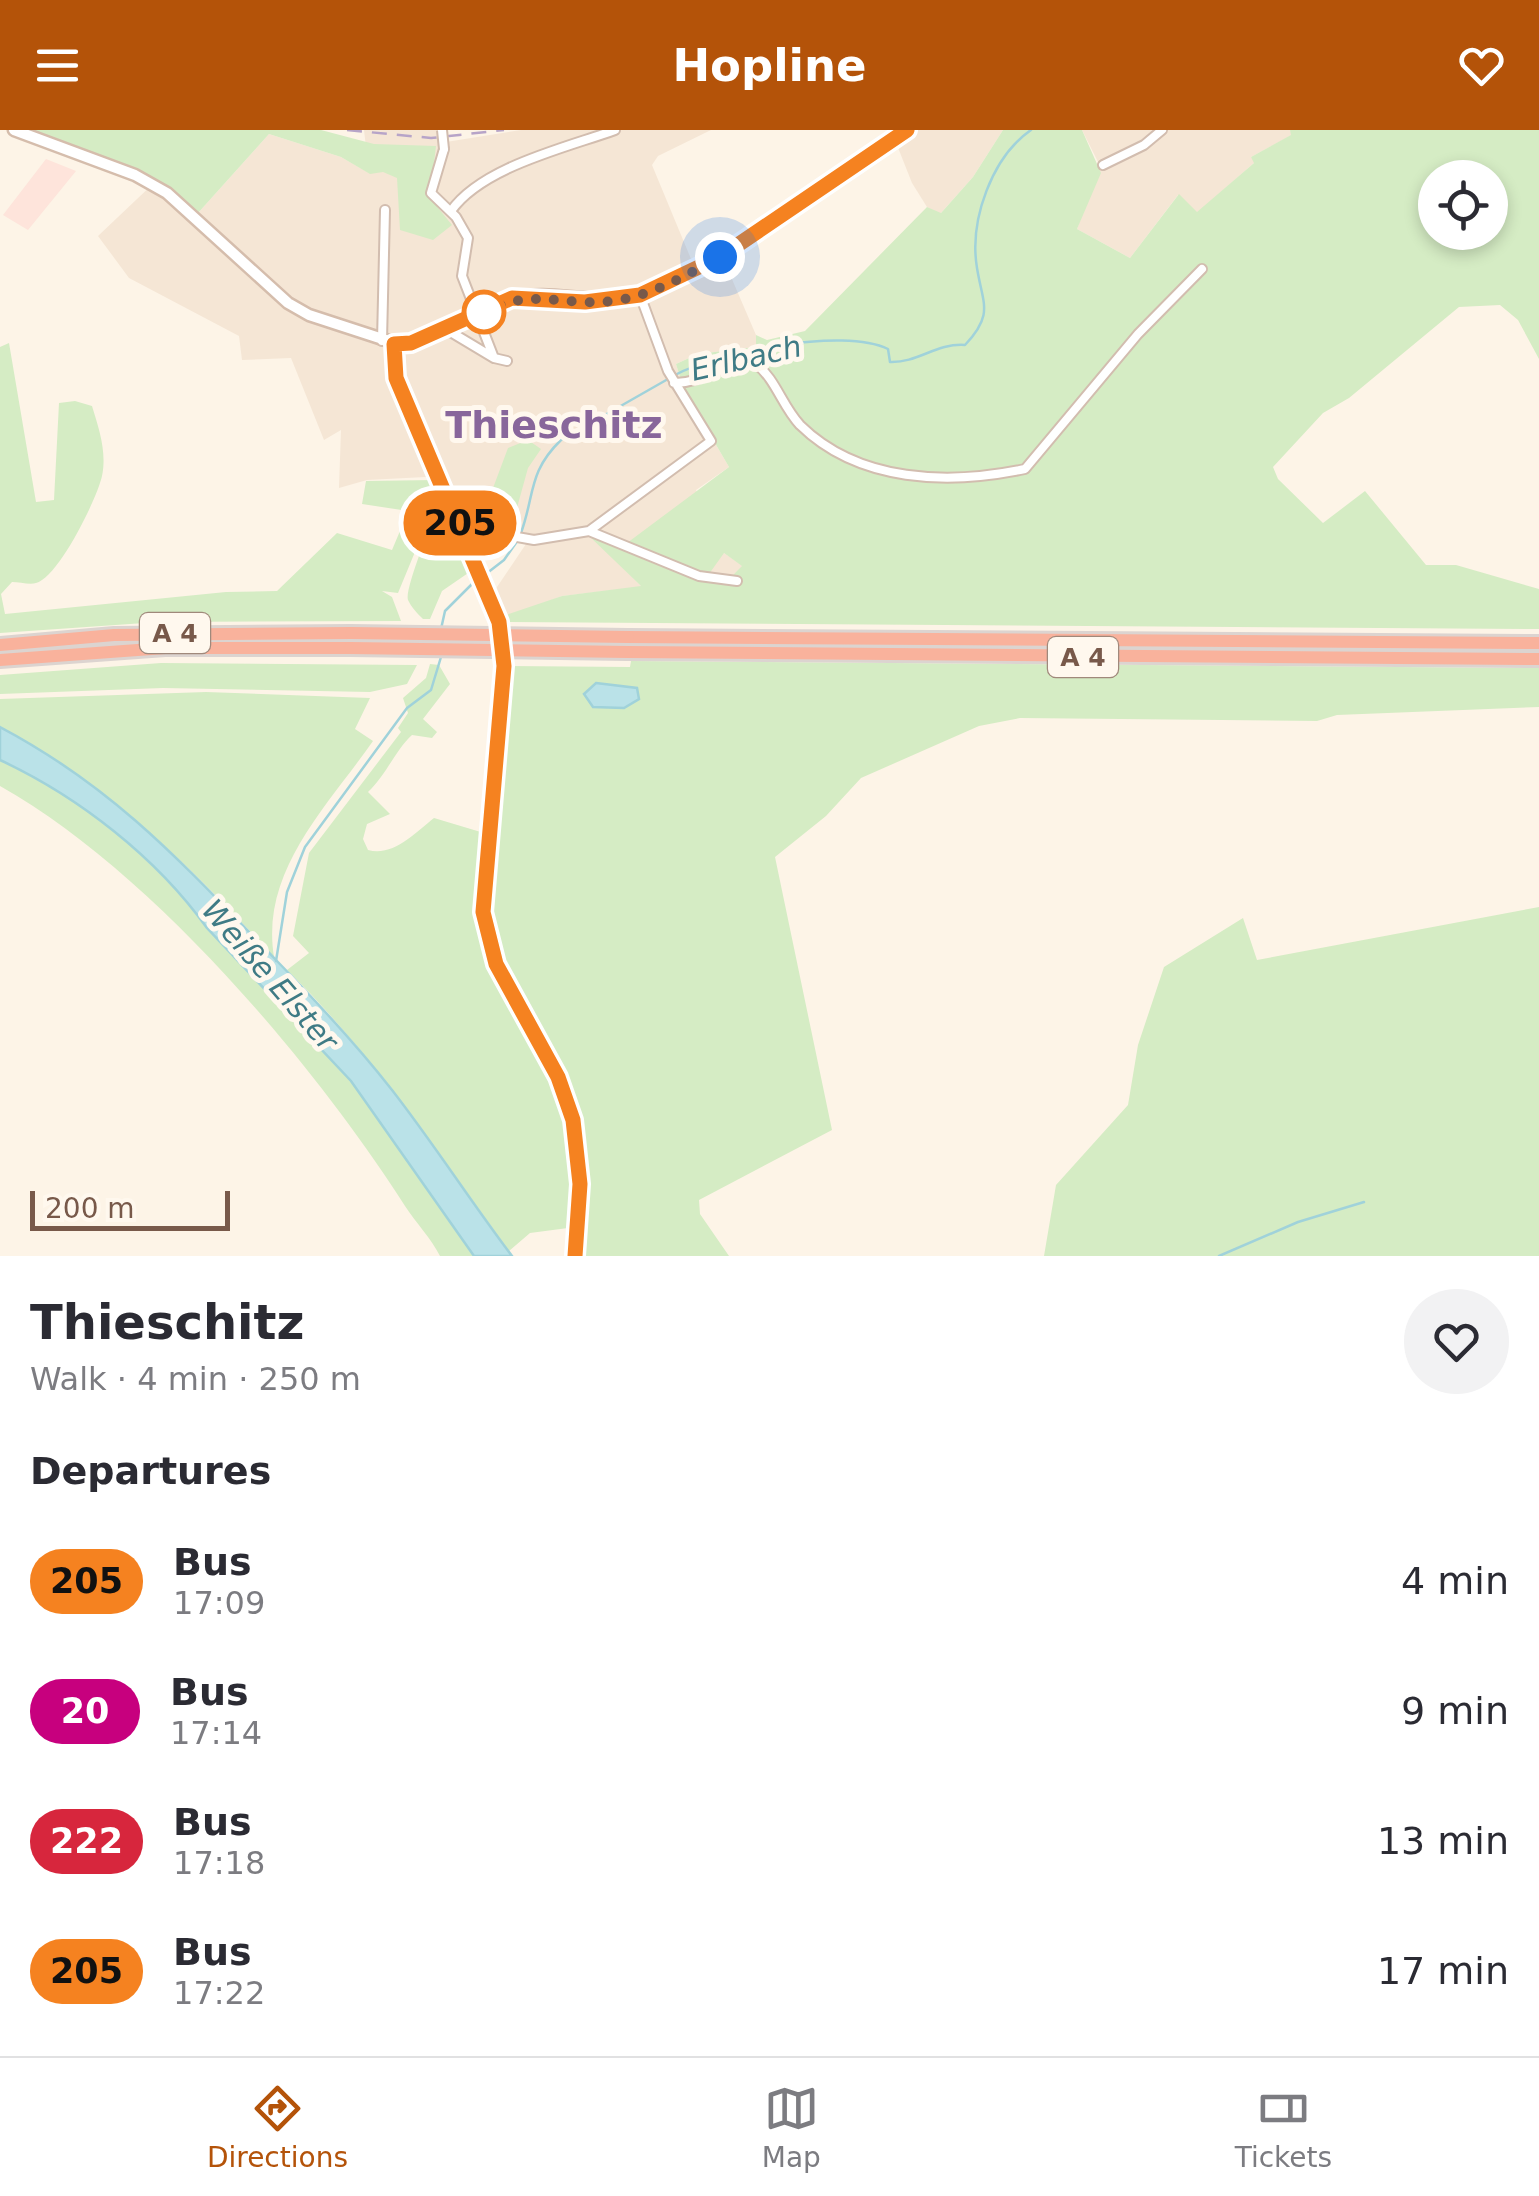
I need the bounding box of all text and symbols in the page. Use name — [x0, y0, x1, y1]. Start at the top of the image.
icon: menu — [30, 38, 85, 93]
icon: heart — [1454, 38, 1509, 93]
text: Hopline — [672, 39, 867, 92]
map controls — [1418, 160, 1508, 250]
button: locate — [1418, 160, 1508, 250]
your location — [695, 232, 745, 282]
unlabelled marker — [463, 291, 505, 333]
water label: Erlbach — [687, 328, 805, 388]
district label: Thieschitz — [445, 403, 663, 447]
line badge: 205 — [402, 490, 518, 556]
text: 205 — [423, 503, 497, 543]
road number: A 4 — [140, 613, 210, 653]
road number: A 4 — [1048, 637, 1118, 677]
water label: Weiße Elster — [195, 892, 346, 1059]
scale bar — [30, 1186, 230, 1230]
text: 200 m — [45, 1192, 135, 1225]
button: heart — [1404, 1289, 1509, 1394]
text: Thieschitz — [30, 1294, 304, 1350]
text: Walk · 4 min · 250 m — [30, 1360, 361, 1398]
text: Departures — [30, 1449, 271, 1493]
text: Bus — [173, 1540, 252, 1584]
text: 4 min — [1401, 1559, 1509, 1603]
text: 205 — [50, 1561, 123, 1601]
text: 17:09 — [173, 1584, 265, 1622]
text: Bus — [170, 1670, 249, 1714]
text: 9 min — [1401, 1689, 1509, 1733]
text: 20 — [61, 1691, 109, 1731]
text: 17:14 — [170, 1714, 262, 1752]
text: Bus — [173, 1800, 252, 1844]
text: 13 min — [1377, 1819, 1509, 1863]
text: 222 — [50, 1821, 123, 1861]
text: 17:18 — [173, 1844, 265, 1882]
text: Bus — [173, 1930, 252, 1974]
text: 17 min — [1377, 1949, 1509, 1993]
text: 205 — [50, 1951, 123, 1991]
text: 17:22 — [173, 1974, 265, 2012]
tab: Directions — [207, 2081, 348, 2174]
tab: Map — [762, 2081, 821, 2174]
tab: Tickets — [1235, 2081, 1332, 2174]

